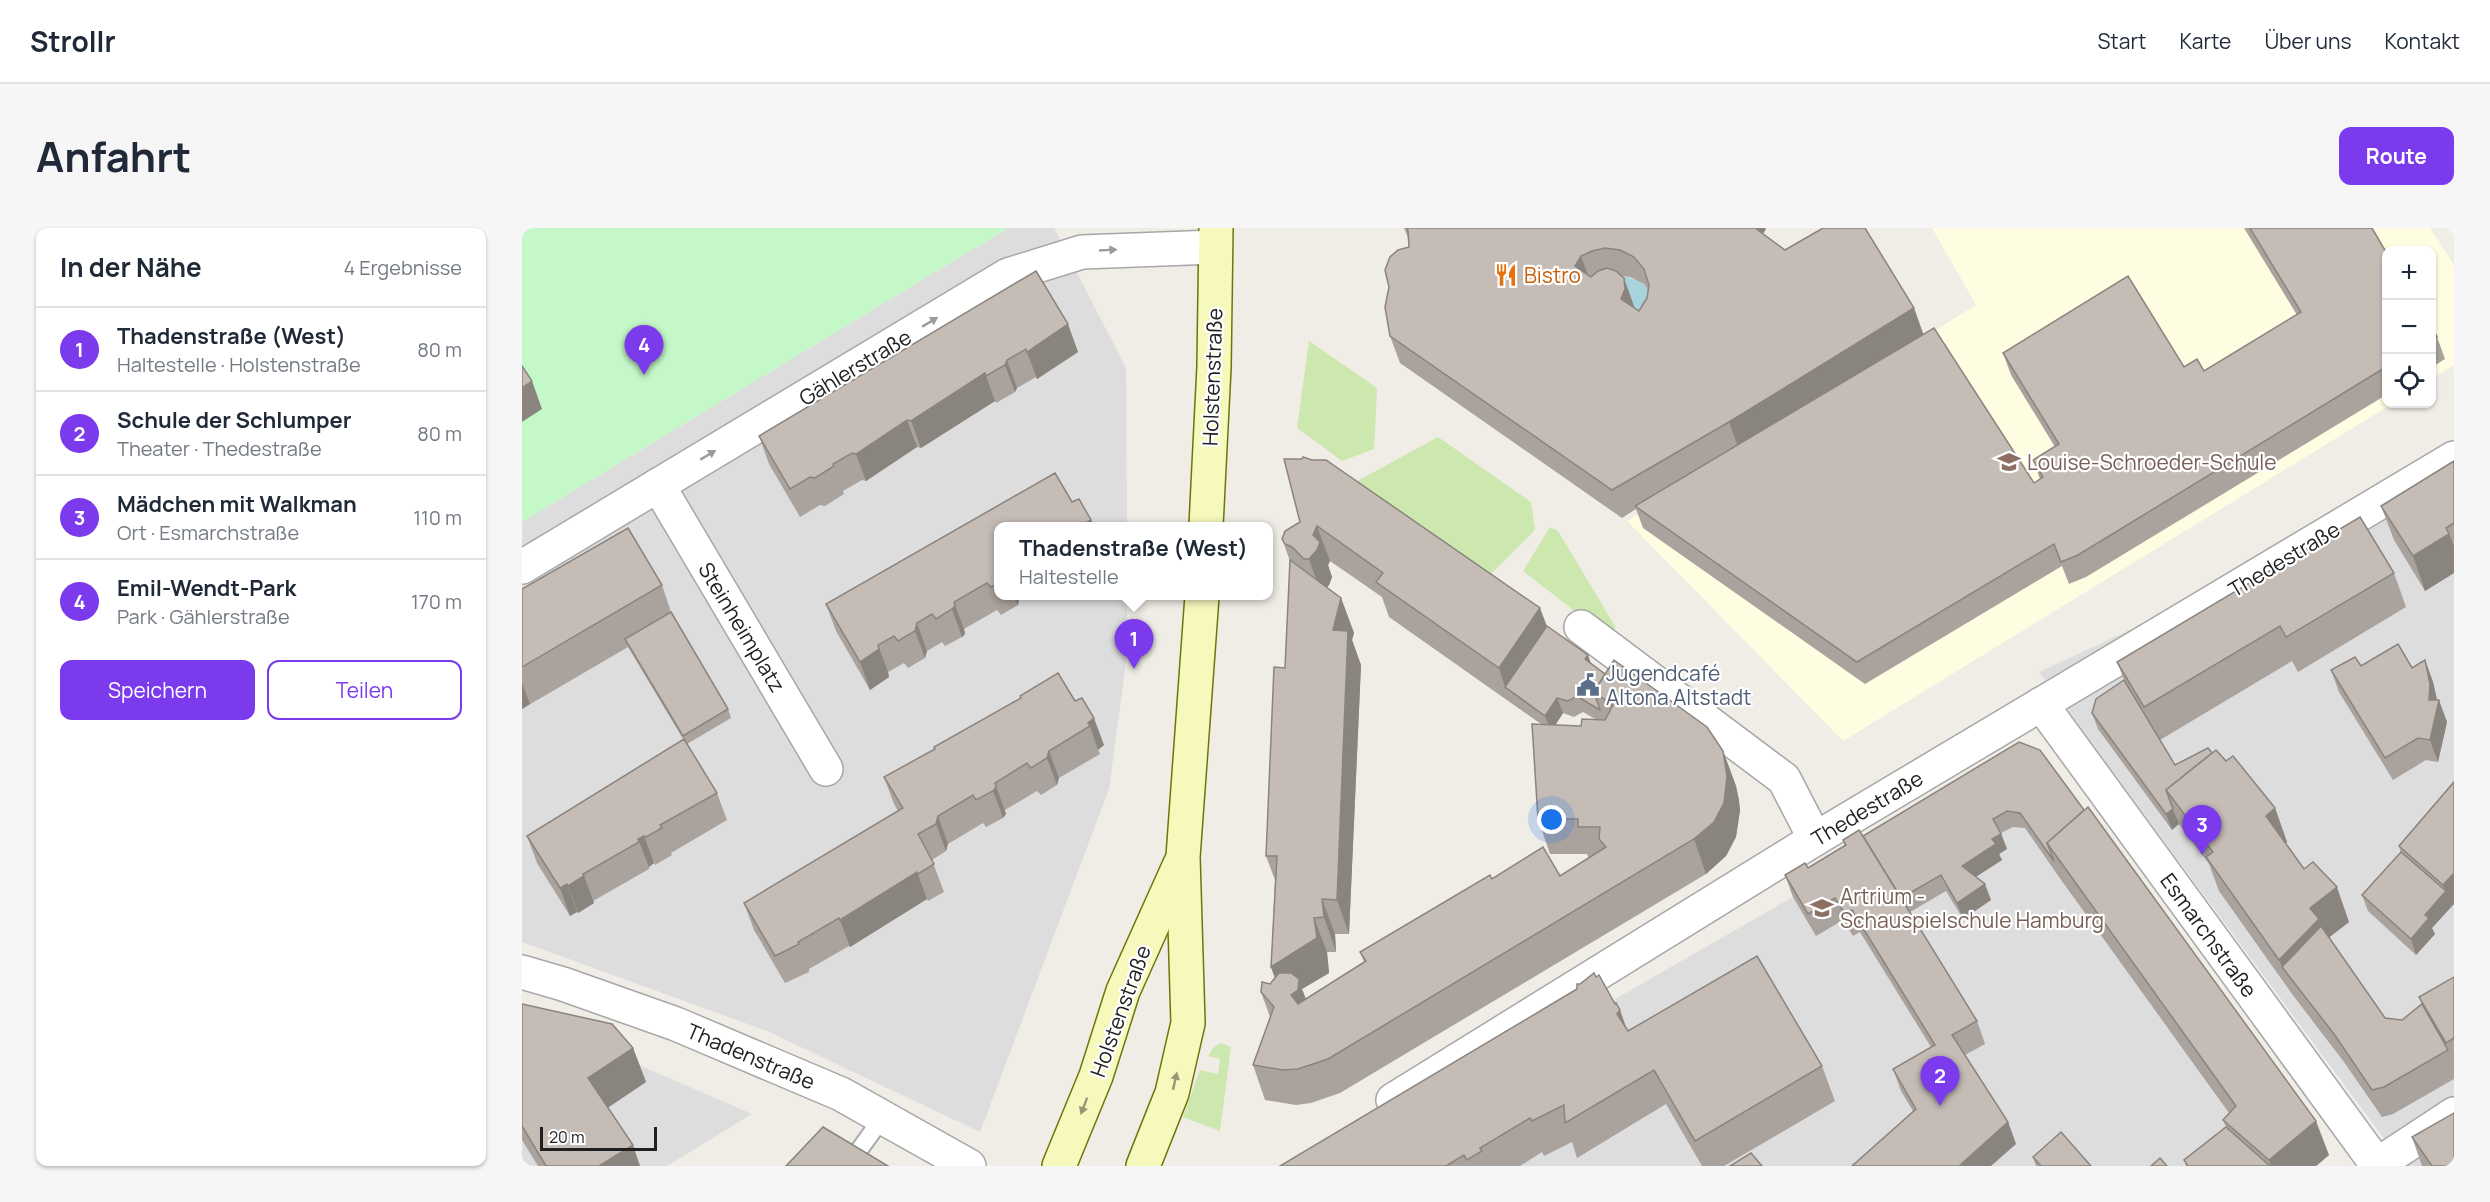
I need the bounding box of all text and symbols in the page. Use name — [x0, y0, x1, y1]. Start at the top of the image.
text: Strollr — [30, 22, 116, 60]
text: Start — [2097, 27, 2146, 55]
text: Karte — [2179, 27, 2231, 55]
text: Über uns — [2264, 27, 2352, 55]
text: Kontakt — [2385, 27, 2460, 55]
text: Anfahrt — [36, 127, 191, 185]
button: Route — [2339, 127, 2454, 185]
one-way arrow — [1098, 246, 1117, 255]
map controls — [2382, 246, 2436, 408]
button: + — [2382, 246, 2436, 300]
text: In der Nähe — [60, 249, 202, 285]
text: 4 Ergebnisse — [343, 254, 462, 281]
place label: Bistro — [1524, 261, 1581, 289]
restaurant icon: Bistro — [1493, 262, 1519, 288]
button: − — [2382, 300, 2436, 354]
street label: Holstenstraße — [1196, 307, 1228, 447]
one-way arrow — [922, 317, 939, 327]
text: Thadenstraße (West) — [117, 321, 346, 351]
street label: Gählerstraße — [794, 322, 916, 412]
pin: 4 — [624, 326, 664, 375]
text: 1 — [75, 336, 84, 363]
text: 80 m — [417, 336, 462, 363]
text: Haltestelle · Holstenstraße — [117, 351, 361, 378]
button: locate — [2382, 354, 2436, 408]
text: Schule der Schlumper — [117, 405, 352, 435]
text: 2 — [74, 420, 85, 447]
text: 80 m — [417, 420, 462, 447]
text: Theater · Thedestraße — [117, 435, 322, 462]
place label: Louise-Schroeder-Schule — [2027, 448, 2277, 476]
one-way arrow — [700, 449, 716, 460]
school or university icon: Louise-Schroeder-Schule — [1996, 449, 2022, 475]
text: Mädchen mit Walkman — [117, 489, 357, 519]
text: 3 — [74, 504, 85, 531]
text: 110 m — [413, 504, 462, 531]
street label: Thedestraße — [2223, 515, 2345, 603]
text: Ort · Esmarchstraße — [117, 519, 299, 546]
popup — [994, 522, 1273, 600]
text: Thadenstraße (West) — [1019, 533, 1248, 563]
street label: Steinheimplatz — [692, 557, 792, 697]
text: Haltestelle — [1019, 563, 1119, 590]
text: Emil-Wendt-Park — [117, 573, 296, 603]
text: 4 — [73, 588, 86, 615]
text: 170 m — [411, 588, 462, 615]
text: Park · Gählerstraße — [117, 603, 290, 630]
pin: 1 — [1114, 620, 1154, 669]
place label: Jugendcafé Altona Altstadt — [1606, 659, 1752, 711]
button: Speichern — [60, 660, 255, 720]
button: Teilen — [267, 660, 462, 720]
public building icon: Jugendcafé Altona Altstadt — [1575, 672, 1601, 698]
street label: Thedestraße — [1806, 764, 1928, 852]
your location — [1537, 805, 1566, 834]
pin: 3 — [2182, 806, 2222, 855]
street label: Esmarchstraße — [2154, 867, 2264, 1003]
place label: Artrium - Schauspielschule Hamburg — [1840, 882, 2104, 934]
school or university icon: Artrium - Schauspielschule Hamburg — [1809, 895, 1835, 921]
street label: Holstenstraße — [1083, 941, 1157, 1081]
street label: Thadenstraße — [683, 1016, 819, 1096]
pin: 2 — [1920, 1056, 1960, 1106]
one-way arrow — [1170, 1072, 1180, 1090]
one-way arrow — [1079, 1097, 1089, 1115]
scale bar — [540, 1124, 657, 1152]
text: 20 m — [549, 1126, 585, 1148]

